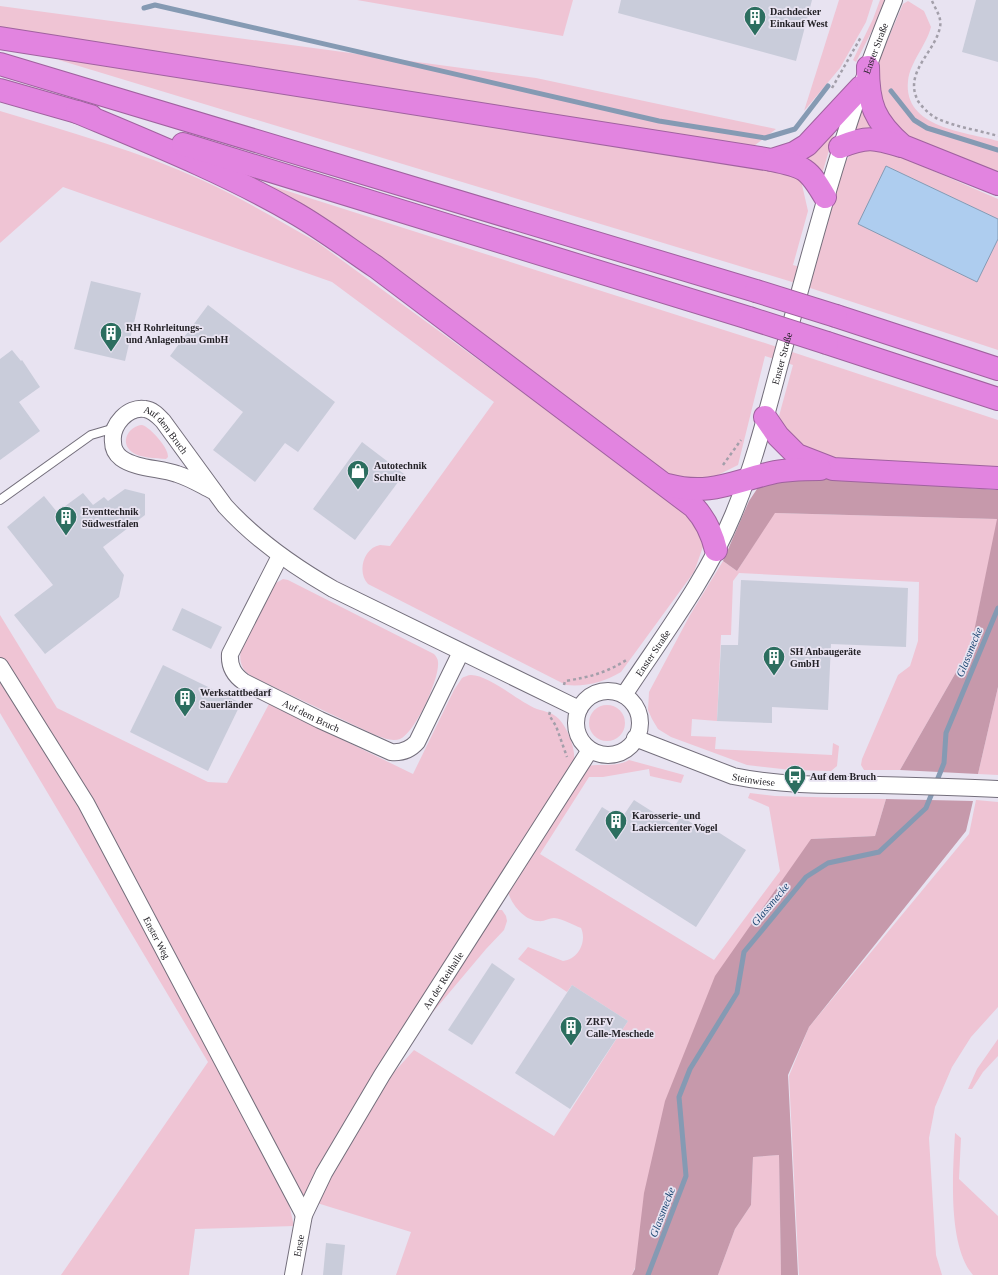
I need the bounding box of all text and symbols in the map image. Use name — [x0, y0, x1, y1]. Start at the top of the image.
building icon: Dachdecker Einkauf West — [742, 4, 768, 37]
place label: Dachdecker Einkauf West — [770, 6, 829, 29]
street label: Enster Straße — [861, 21, 890, 75]
building icon: RH Rohrleitungs- und Anlagenbau GmbH — [98, 320, 124, 353]
place label: RH Rohrleitungs- und Anlagenbau GmbH — [126, 322, 228, 345]
street label: Enster Straße — [770, 330, 794, 386]
street label: Auf dem Bruch — [142, 404, 190, 456]
shop icon: Autotechnik Schulte — [345, 458, 371, 491]
place label: Autotechnik Schulte — [374, 460, 427, 483]
building icon: Eventtechnik Südwestfalen — [53, 504, 79, 537]
place label: Eventtechnik Südwestfalen — [82, 506, 139, 529]
water label: Glassmecke — [954, 625, 984, 679]
street label: Enster Straße — [633, 627, 673, 678]
building icon: SH Anbaugeräte GmbH — [761, 644, 787, 677]
place label: SH Anbaugeräte GmbH — [790, 646, 861, 669]
building icon: Werkstattbedarf Sauerländer — [172, 685, 198, 718]
place label: Werkstattbedarf Sauerländer — [200, 687, 272, 710]
street label: Auf dem Bruch — [281, 697, 341, 734]
bus stop icon: Auf dem Bruch — [782, 763, 808, 796]
street label: Steinwiese — [731, 771, 776, 788]
place label: Auf dem Bruch — [810, 771, 877, 782]
building icon: Karosserie- und Lackiercenter Vogel — [603, 808, 629, 841]
place label: Karosserie- und Lackiercenter Vogel — [632, 810, 718, 833]
water label: Glassmecke — [749, 880, 792, 928]
street label: Enster Weg — [141, 915, 172, 961]
street label: An der Reithalle — [421, 949, 466, 1011]
building icon: ZRFV Calle-Meschede — [558, 1014, 584, 1047]
place label: ZRFV Calle-Meschede — [586, 1016, 654, 1039]
water label: Glassmecke — [647, 1185, 677, 1239]
street label: Enste — [291, 1233, 306, 1258]

